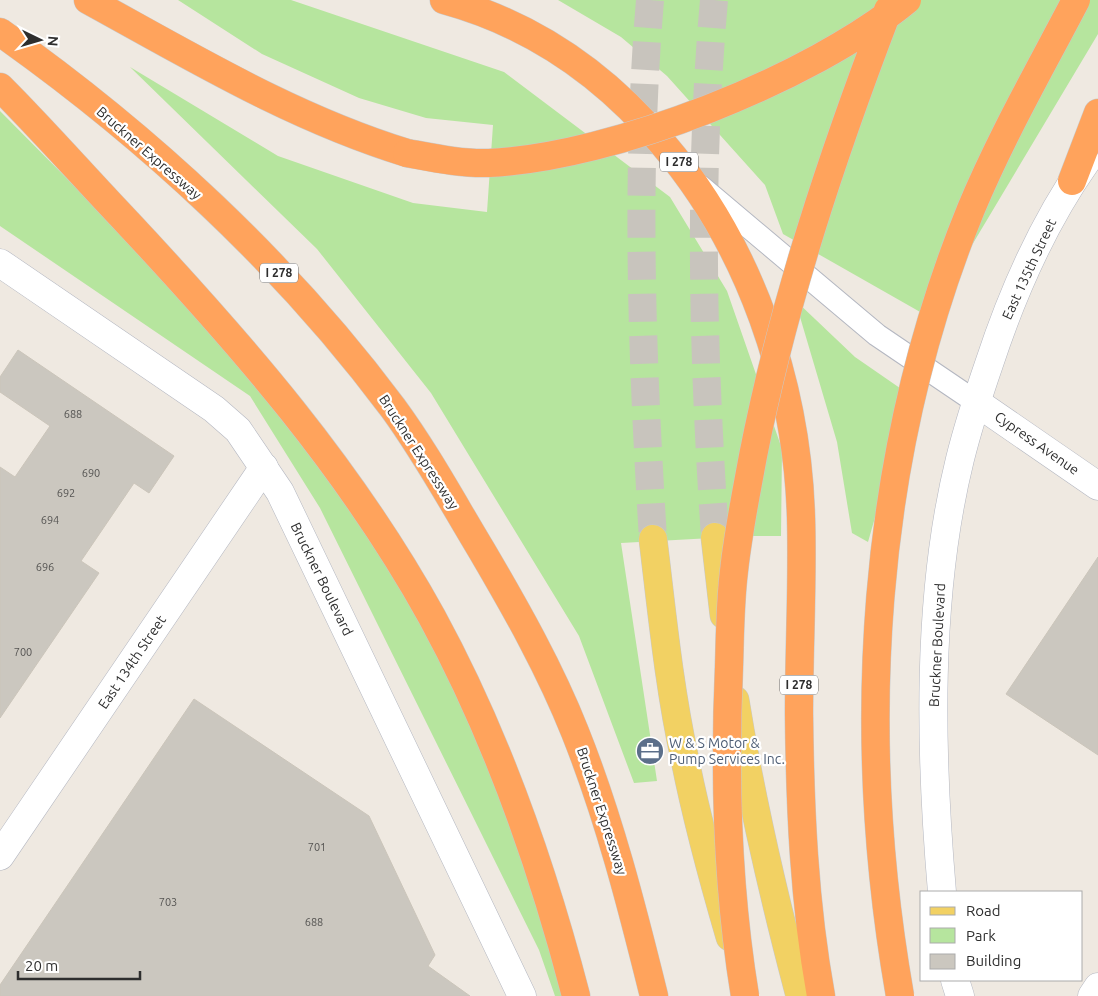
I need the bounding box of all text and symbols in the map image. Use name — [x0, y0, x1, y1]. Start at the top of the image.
north arrow — [15, 15, 65, 65]
text: N — [45, 35, 61, 47]
street label: Bruckner Expressway — [93, 103, 205, 203]
road number: I 278 — [660, 152, 698, 172]
street label: East 135th Street — [999, 216, 1060, 322]
road number: I 278 — [260, 264, 298, 282]
street label: Bruckner Expressway — [376, 392, 462, 512]
house number: 688 — [64, 408, 82, 420]
street label: Cypress Avenue — [992, 408, 1082, 478]
house number: 690 — [82, 467, 100, 479]
house number: 692 — [57, 487, 75, 499]
house number: 694 — [41, 514, 59, 526]
street label: Bruckner Boulevard — [288, 520, 356, 638]
house number: 696 — [36, 561, 54, 573]
street label: Bruckner Boulevard — [926, 583, 948, 707]
street label: East 134th Street — [95, 612, 169, 712]
house number: 700 — [14, 646, 32, 658]
road number: I 278 — [780, 676, 818, 694]
place label: W & S Motor & Pump Services Inc. — [669, 735, 785, 767]
office icon: W & S Motor & Pump Services Inc. — [635, 736, 665, 766]
street label: Bruckner Expressway — [574, 745, 630, 877]
house number: 701 — [308, 841, 326, 853]
legend — [920, 891, 1083, 981]
house number: 703 — [159, 896, 177, 908]
text: Road — [966, 902, 1001, 919]
house number: 688 — [305, 916, 323, 928]
text: Park — [966, 927, 996, 944]
scale bar — [18, 948, 140, 980]
text: Building — [966, 952, 1021, 969]
text: 20 m — [25, 957, 58, 974]

